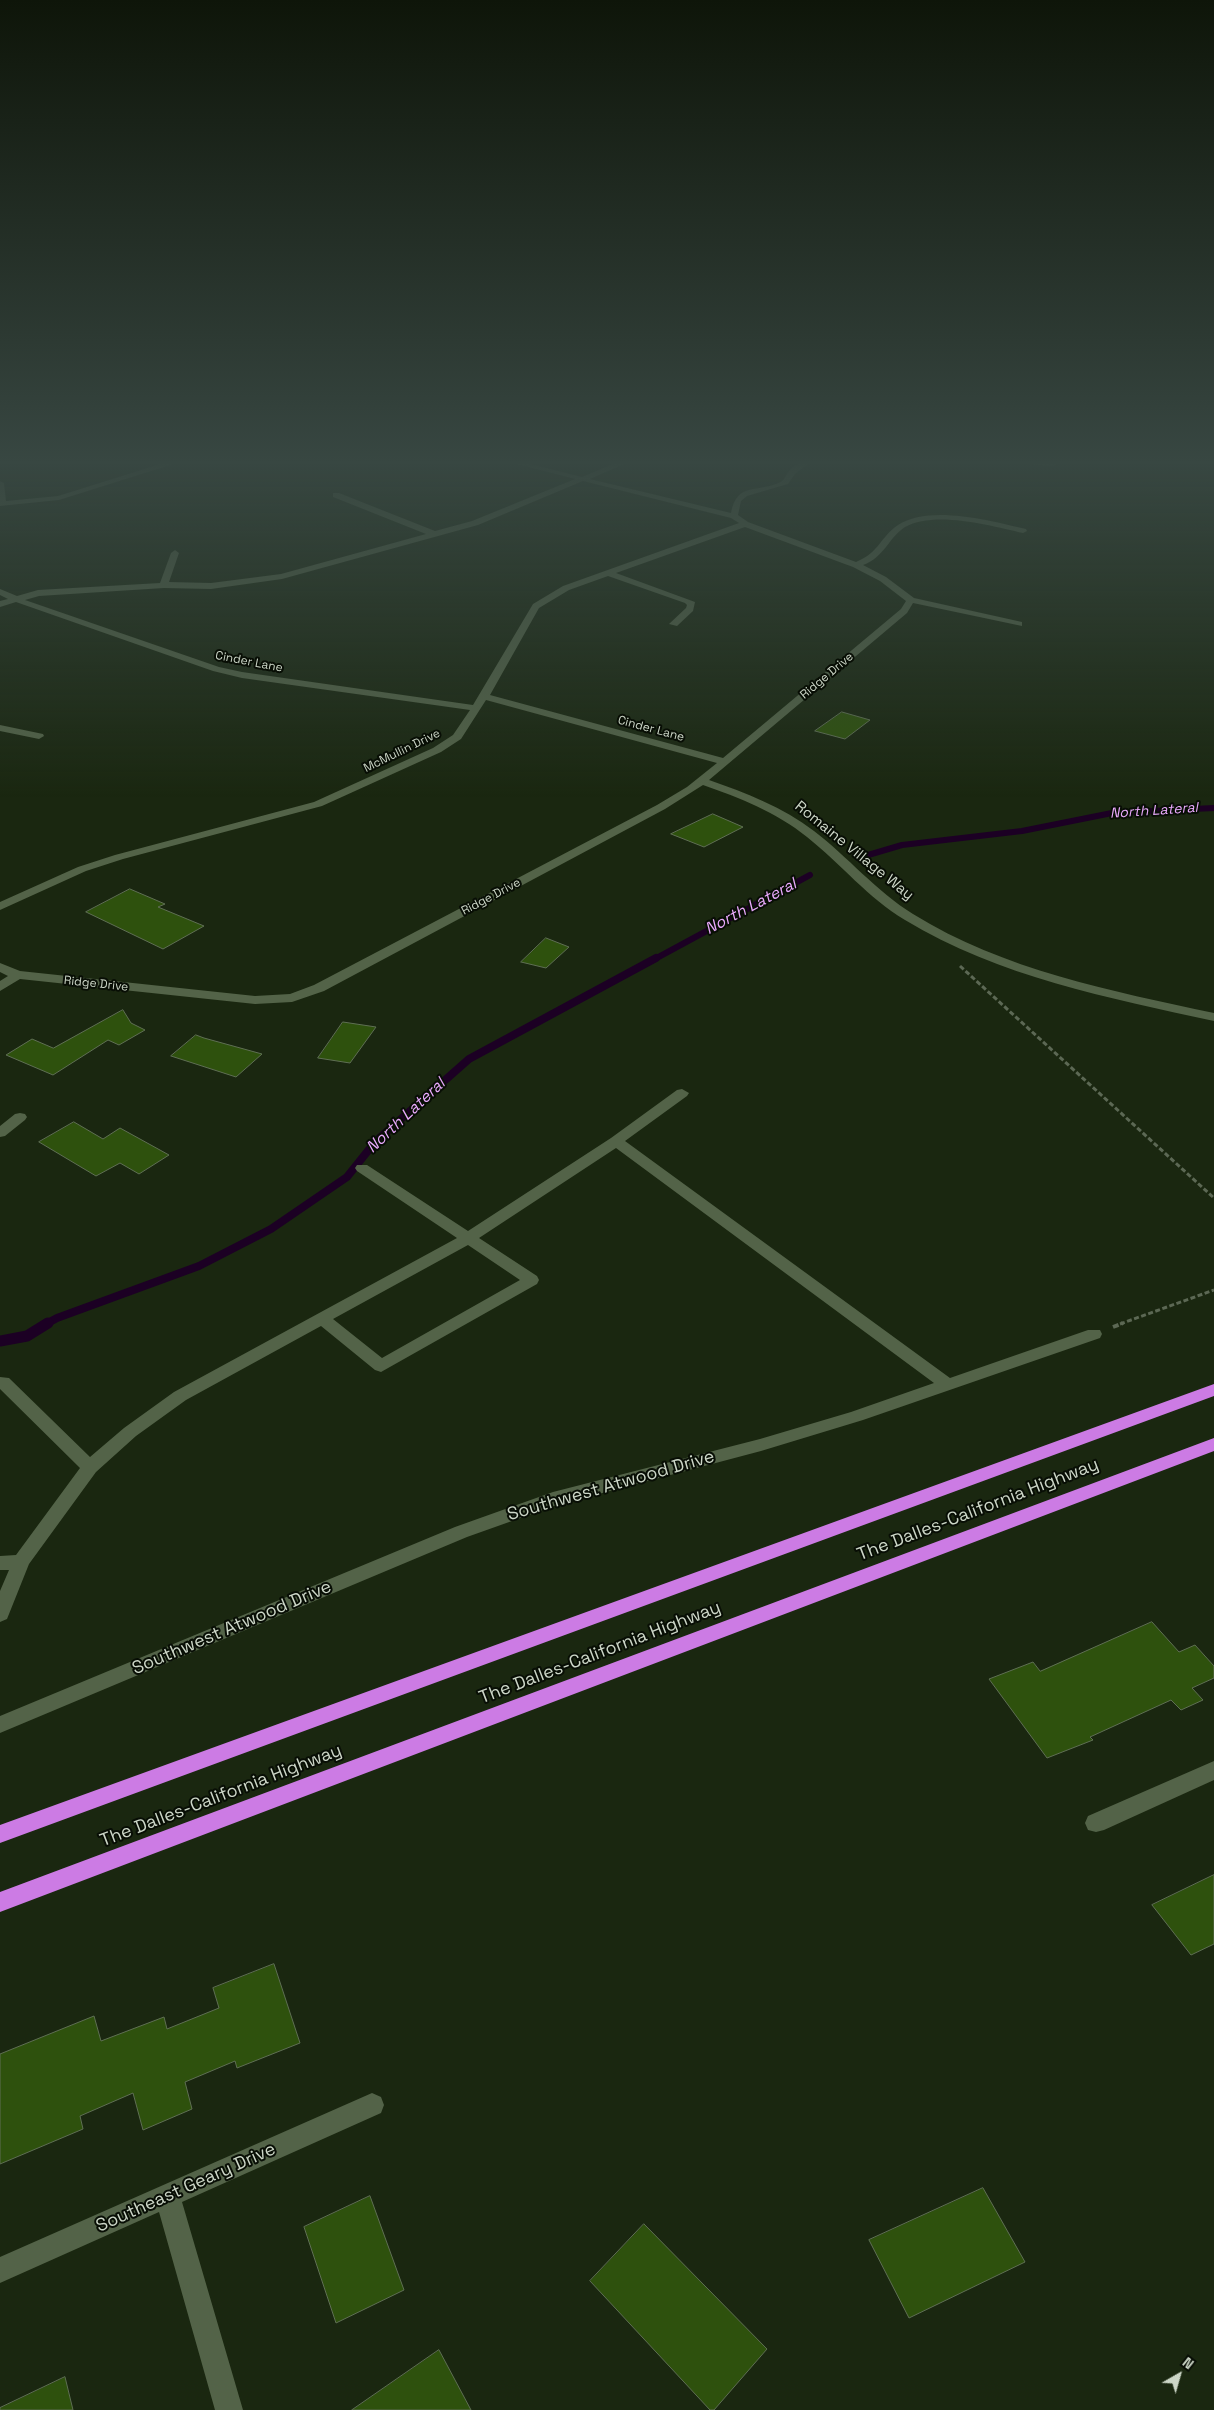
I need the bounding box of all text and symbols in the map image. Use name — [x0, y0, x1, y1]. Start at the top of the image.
street label: Cinder Lane — [214, 648, 284, 676]
street label: Ridge Drive — [798, 650, 856, 702]
street label: Cinder Lane — [616, 713, 686, 745]
street label: McMullin Drive — [361, 726, 443, 776]
street label: Romaine Village Way — [791, 798, 917, 904]
water label: North Lateral — [1109, 800, 1199, 822]
street label: Ridge Drive — [459, 875, 523, 919]
water label: North Lateral — [702, 875, 800, 939]
street label: Ridge Drive — [63, 973, 129, 995]
water label: North Lateral — [363, 1075, 449, 1157]
street label: Southwest Atwood Drive — [505, 1446, 717, 1526]
street label: The Dalles-California Highway — [854, 1454, 1102, 1566]
street label: Southwest Atwood Drive — [129, 1576, 335, 1680]
street label: The Dalles-California Highway — [476, 1597, 724, 1709]
street label: The Dalles-California Highway — [97, 1740, 345, 1852]
street label: Southeast Geary Drive — [93, 2139, 279, 2237]
north arrow — [1154, 2350, 1204, 2400]
text: N — [1179, 2353, 1197, 2373]

